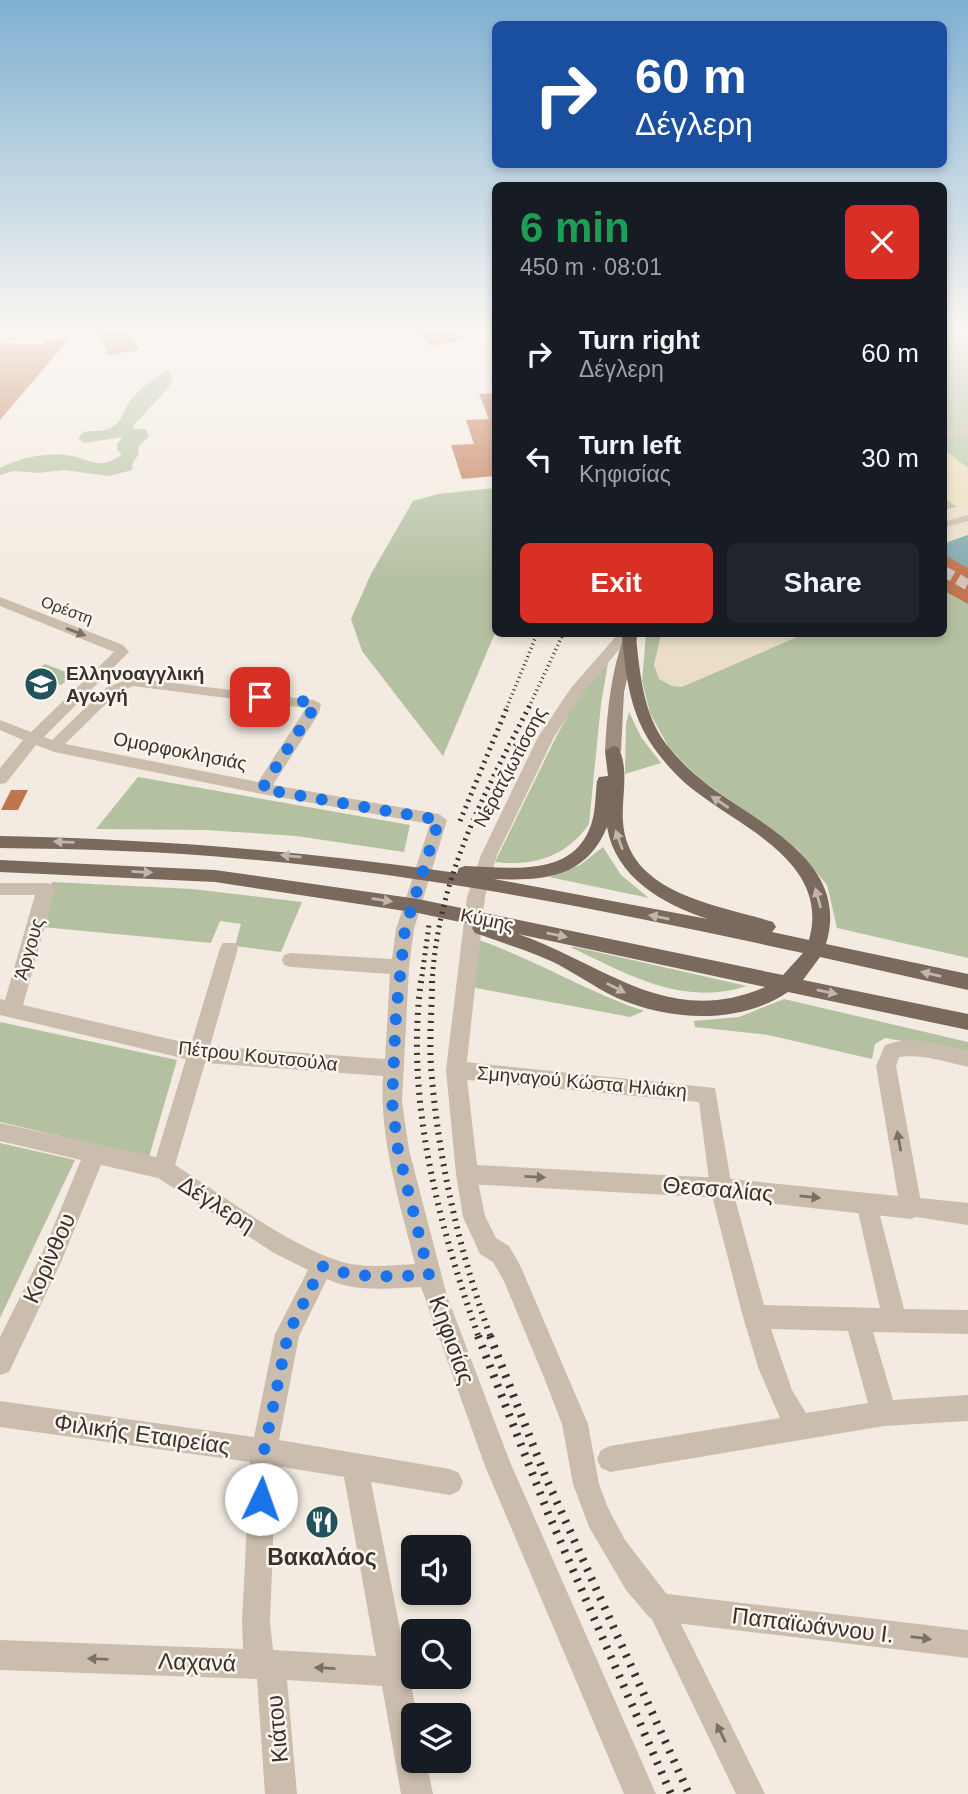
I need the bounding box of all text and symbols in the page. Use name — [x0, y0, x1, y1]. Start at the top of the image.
icon: right — [520, 49, 611, 140]
text: 60 m — [635, 49, 747, 103]
text: Δέγλερη — [635, 106, 753, 142]
text: 6 min — [520, 204, 630, 251]
button: close — [845, 205, 919, 279]
text: 450 m · 08:01 — [520, 254, 662, 280]
text: Turn right — [579, 325, 700, 355]
icon: right — [520, 335, 558, 373]
text: 60 m — [861, 338, 919, 368]
text: Δέγλερη — [579, 356, 664, 382]
text: Turn left — [579, 430, 681, 460]
icon: left — [520, 440, 558, 478]
text: 30 m — [861, 443, 919, 473]
text: Κηφισίας — [579, 461, 671, 487]
button: Exit — [520, 543, 713, 623]
button: Share — [727, 543, 919, 623]
street label: Ορέστη — [39, 593, 95, 627]
one-way arrow — [65, 627, 86, 638]
place label: Ελληνοαγγλική Αγωγή — [66, 663, 204, 706]
school or university icon: Ελληνοαγγλική Αγωγή — [22, 665, 60, 703]
pin — [230, 667, 290, 727]
icon: arrive — [241, 678, 279, 716]
street label: Νερατζιωτίσσης — [470, 703, 550, 831]
street label: Ομορφοκλησιάς — [111, 728, 249, 774]
one-way arrow — [711, 796, 730, 809]
one-way arrow — [613, 829, 624, 850]
one-way arrow — [53, 837, 75, 848]
one-way arrow — [280, 850, 302, 861]
one-way arrow — [131, 867, 153, 878]
one-way arrow — [812, 887, 822, 908]
one-way arrow — [371, 895, 393, 906]
street label: Κύμης — [459, 904, 515, 936]
one-way arrow — [648, 911, 670, 922]
street label: Άργους — [10, 916, 48, 982]
one-way arrow — [546, 930, 568, 941]
one-way arrow — [920, 968, 942, 979]
one-way arrow — [606, 982, 626, 993]
one-way arrow — [816, 987, 838, 998]
street label: Πέτρου Κουτσούλα — [177, 1037, 339, 1075]
street label: Σμηναγού Κώστα Ηλιάκη — [476, 1062, 688, 1102]
one-way arrow — [893, 1130, 904, 1152]
street label: Δέγλερη — [174, 1171, 260, 1237]
street label: Θεσσαλίας — [662, 1171, 774, 1207]
one-way arrow — [524, 1172, 546, 1183]
one-way arrow — [800, 1192, 822, 1203]
street label: Κορίνθου — [18, 1209, 80, 1307]
street label: Κηφισίας — [424, 1292, 480, 1388]
street label: Φιλικής Εταιρείας — [52, 1409, 232, 1459]
position arrow — [224, 1462, 298, 1536]
restaurant icon: Βακαλάος — [303, 1503, 341, 1541]
map controls — [401, 1535, 471, 1773]
button: sound — [401, 1535, 471, 1605]
place label: Βακαλάος — [267, 1544, 377, 1570]
street label: Παπαϊωάννου Ι. — [731, 1602, 895, 1648]
button: search — [401, 1619, 471, 1689]
one-way arrow — [910, 1633, 932, 1644]
street label: Λαχανά — [157, 1648, 237, 1676]
one-way arrow — [87, 1653, 109, 1664]
one-way arrow — [314, 1662, 336, 1673]
street label: Κιάτου — [261, 1694, 293, 1764]
button: layers — [401, 1703, 471, 1773]
one-way arrow — [715, 1723, 726, 1743]

